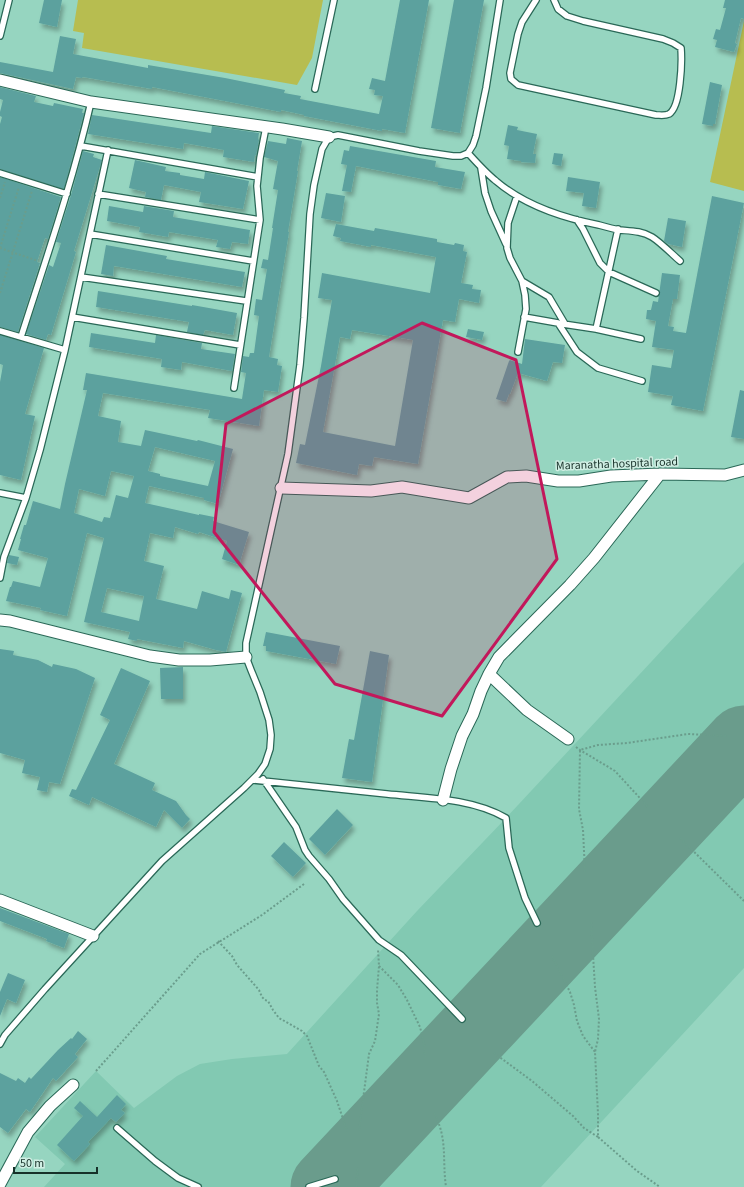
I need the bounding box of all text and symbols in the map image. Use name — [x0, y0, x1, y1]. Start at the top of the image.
street label: Maranatha hospital road — [556, 453, 678, 475]
scale bar — [14, 1149, 97, 1175]
text: 50 m — [20, 1155, 44, 1172]

